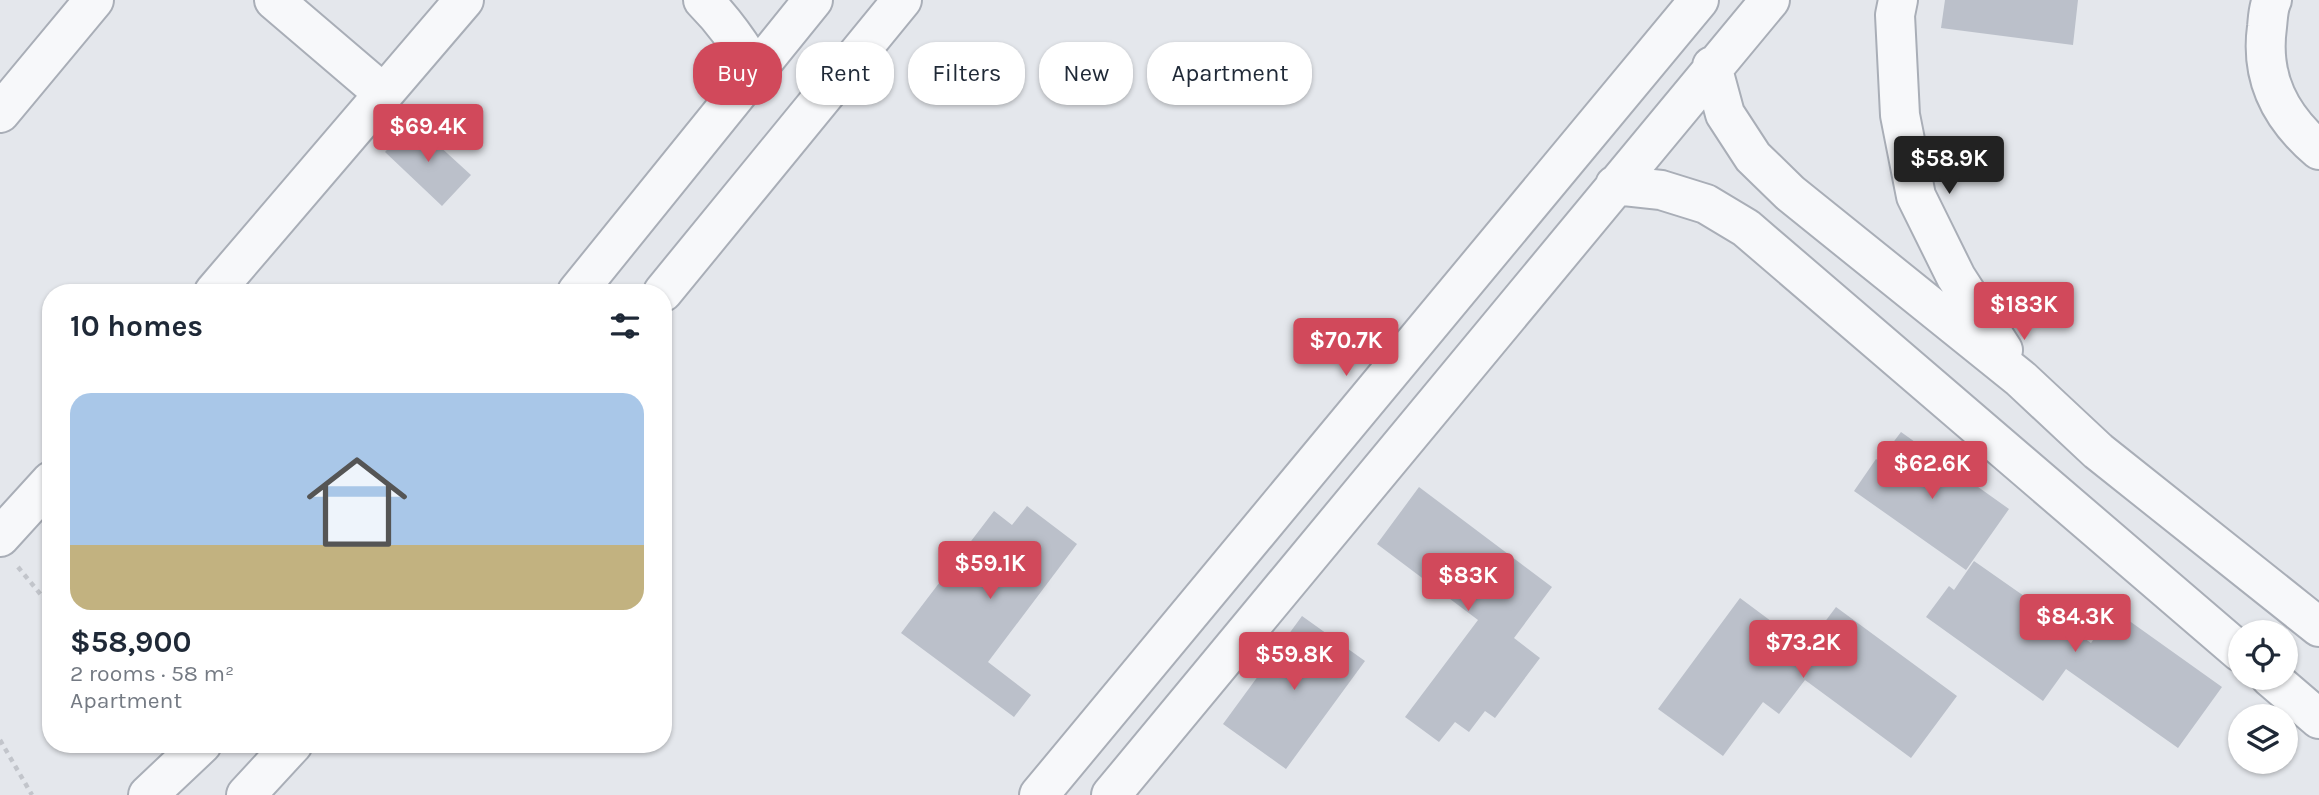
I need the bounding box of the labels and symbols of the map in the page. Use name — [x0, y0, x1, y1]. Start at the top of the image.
pin: $69.4K — [371, 104, 485, 164]
pin: $58.9K — [1892, 136, 2006, 196]
pin: $183K — [1975, 282, 2073, 342]
pin: $70.7K — [1289, 318, 1403, 378]
pin: $62.6K — [1875, 442, 1989, 501]
pin: $59.1K — [933, 542, 1047, 601]
pin: $83K — [1427, 554, 1509, 613]
pin: $84.3K — [2018, 594, 2132, 654]
pin: $73.2K — [1746, 620, 1860, 680]
pin: $59.8K — [1237, 632, 1351, 692]

